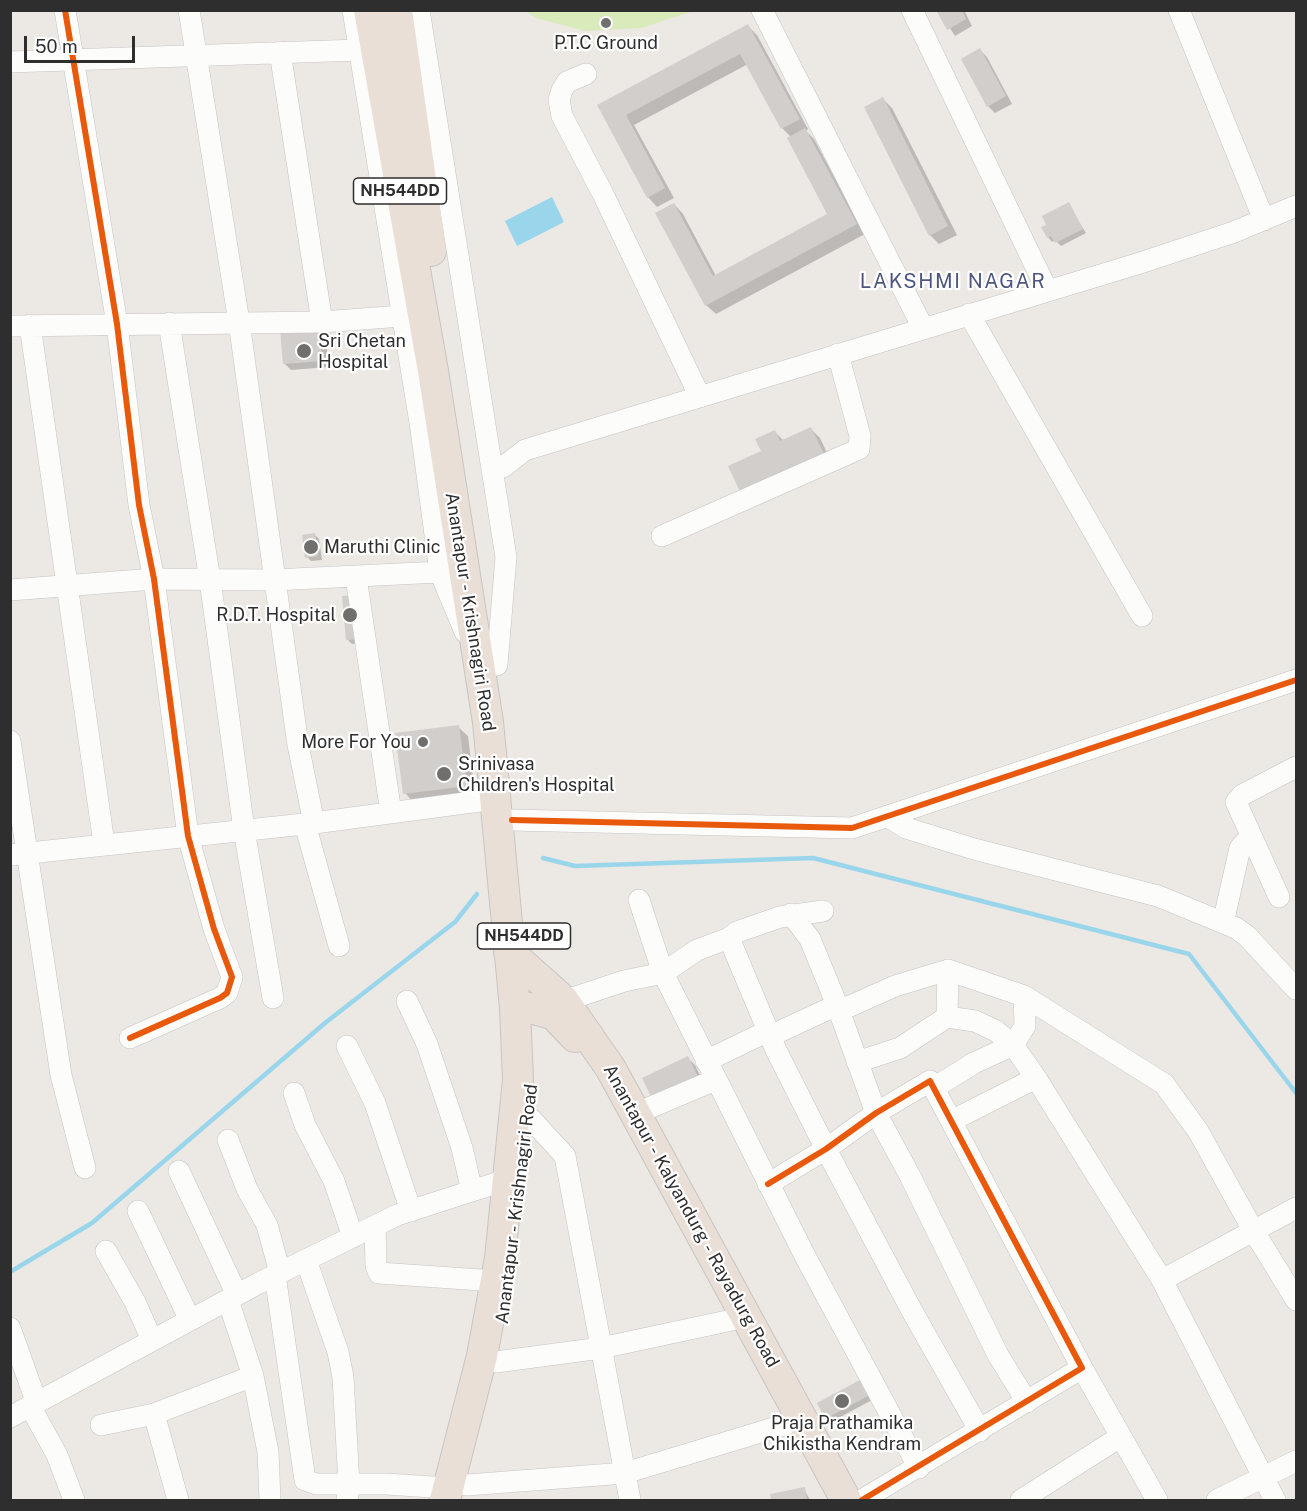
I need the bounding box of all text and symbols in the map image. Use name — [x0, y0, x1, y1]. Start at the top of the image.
marker: P.T.C Ground — [599, 16, 613, 30]
scale bar — [27, 24, 138, 62]
place label: P.T.C Ground — [554, 32, 658, 54]
text: 50 m — [35, 36, 78, 57]
road number: NH544DD — [354, 178, 446, 204]
district label: LAKSHMI NAGAR — [860, 270, 1046, 294]
place label: Sri Chetan Hospital — [318, 330, 406, 372]
marker: Sri Chetan Hospital — [295, 342, 313, 360]
street label: Anantapur - Krishnagiri Road — [440, 491, 500, 733]
place label: Maruthi Clinic — [324, 536, 440, 558]
marker: Maruthi Clinic — [302, 538, 320, 556]
place label: R.D.T. Hospital — [216, 604, 336, 626]
marker: R.D.T. Hospital — [341, 606, 359, 624]
place label: More For You — [301, 731, 411, 753]
marker: More For You — [416, 735, 430, 749]
place label: Srinivasa Children's Hospital — [458, 753, 615, 795]
marker: Srinivasa Children's Hospital — [435, 765, 453, 783]
road number: NH544DD — [478, 923, 570, 949]
street label: Anantapur - Kalyandurg - Rayadurg Road — [598, 1061, 784, 1371]
street label: Anantapur - Krishnagiri Road — [492, 1083, 542, 1325]
marker: Praja Prathamika Chikistha Kendram — [833, 1392, 851, 1410]
place label: Praja Prathamika Chikistha Kendram — [763, 1412, 921, 1454]

